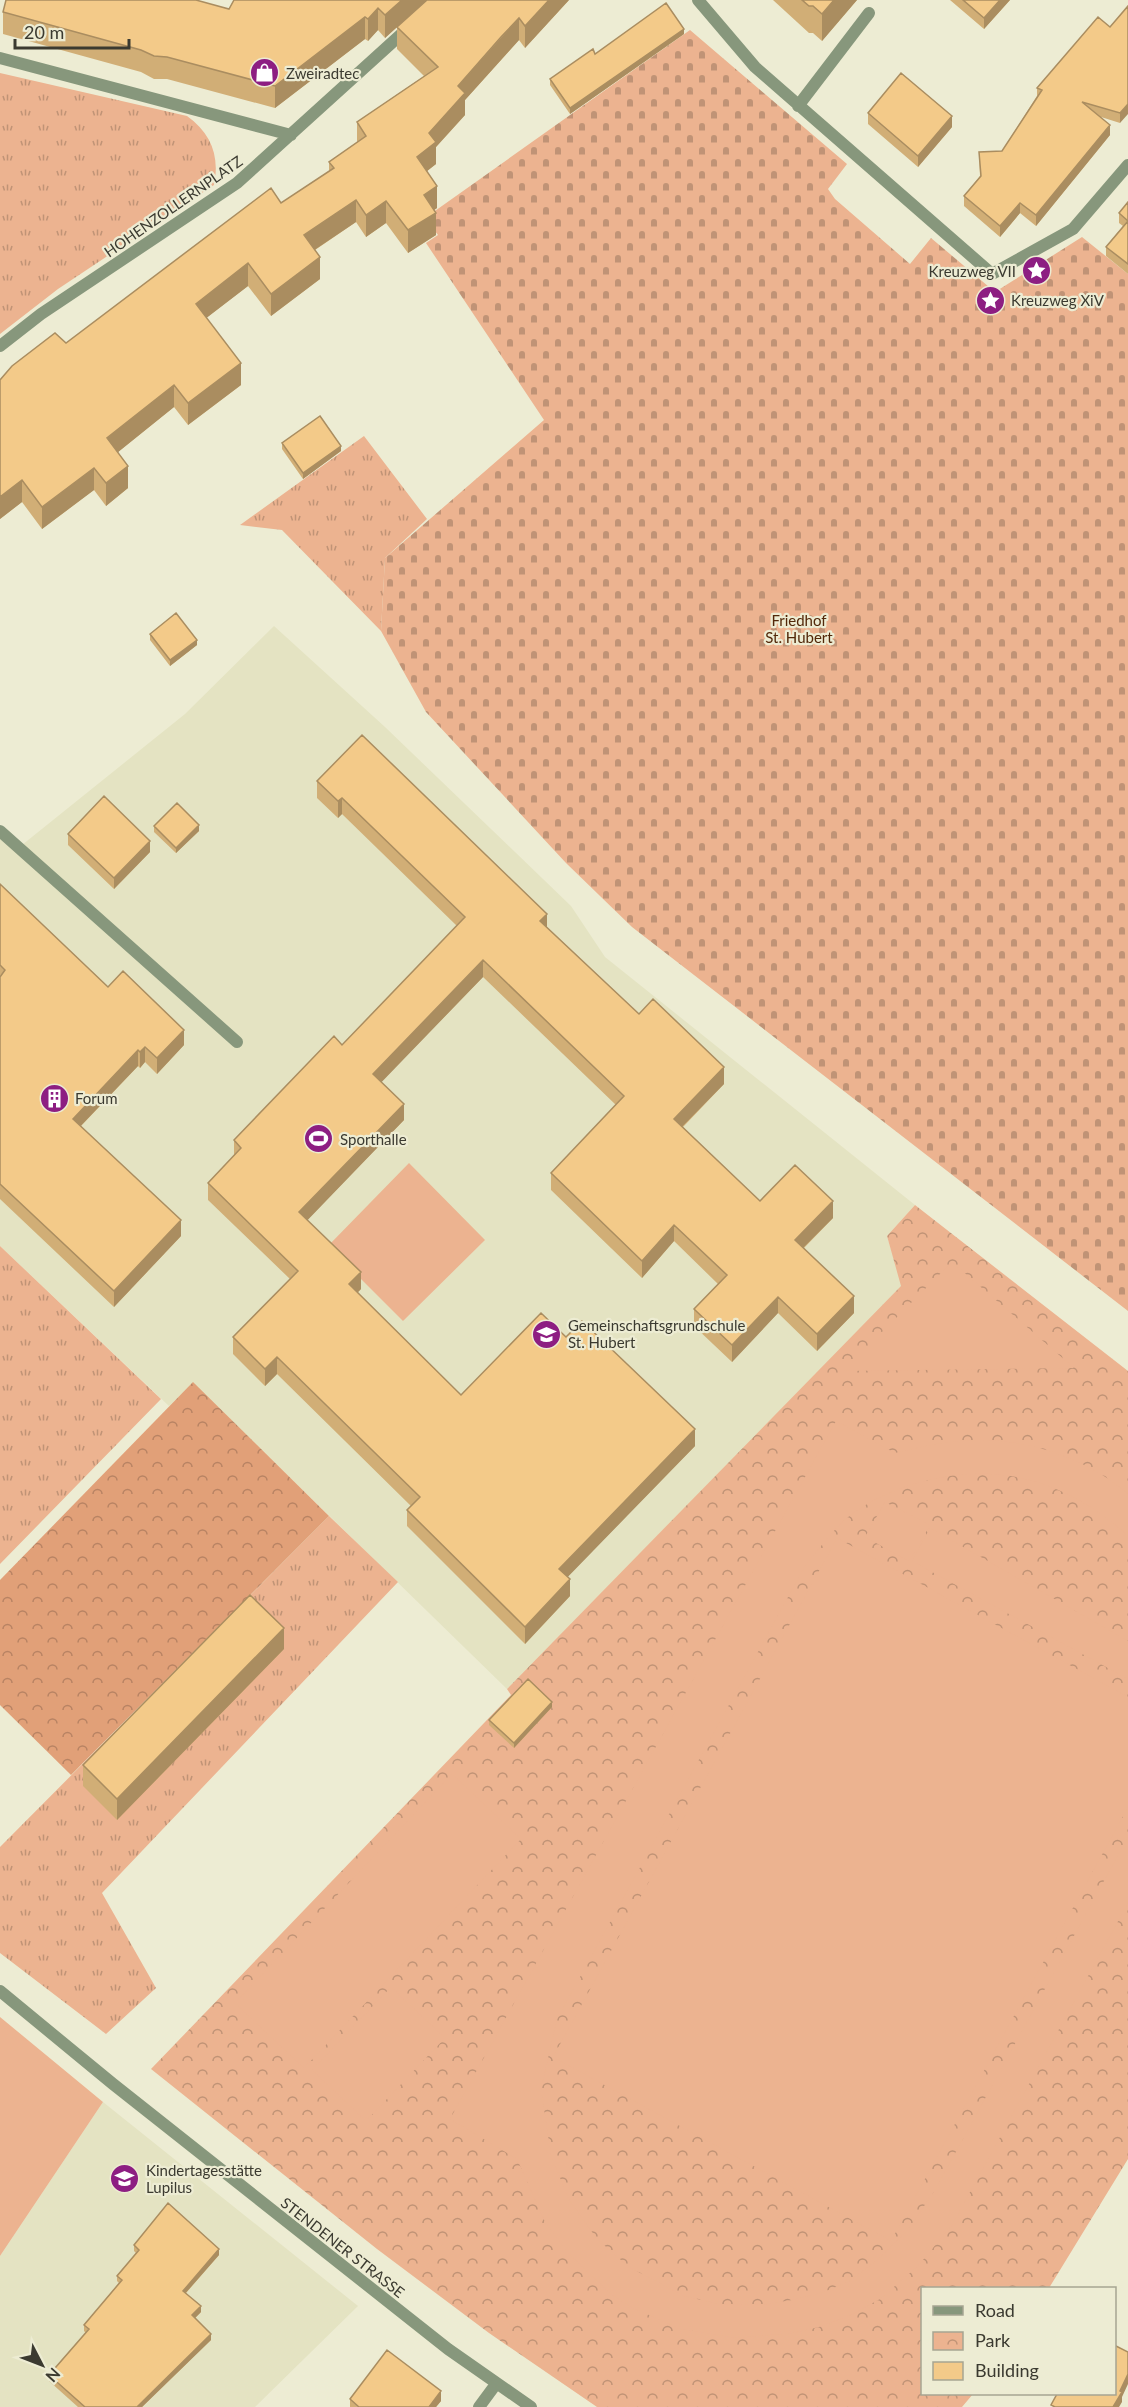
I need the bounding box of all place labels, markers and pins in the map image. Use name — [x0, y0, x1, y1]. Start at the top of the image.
shop icon: Zweiradtec — [249, 57, 281, 89]
place label: Zweiradtec — [286, 64, 359, 82]
place icon: Kreuzweg VII — [1021, 255, 1053, 287]
place label: Kreuzweg VII — [929, 262, 1016, 280]
place icon: Kreuzweg XiV — [974, 284, 1006, 316]
place label: Kreuzweg XiV — [1011, 291, 1105, 309]
building icon: Forum — [38, 1082, 70, 1114]
place label: Forum — [75, 1089, 118, 1107]
sports icon: Sporthalle — [303, 1123, 335, 1155]
place label: Sporthalle — [340, 1130, 407, 1148]
place label: Gemeinschaftsgrundschule St. Hubert — [568, 1316, 745, 1351]
school or university icon: Gemeinschaftsgrundschule St. Hubert — [531, 1318, 563, 1350]
place label: Kindertagesstätte Lupilus — [146, 2161, 262, 2196]
school or university icon: Kindertagesstätte Lupilus — [109, 2163, 141, 2195]

